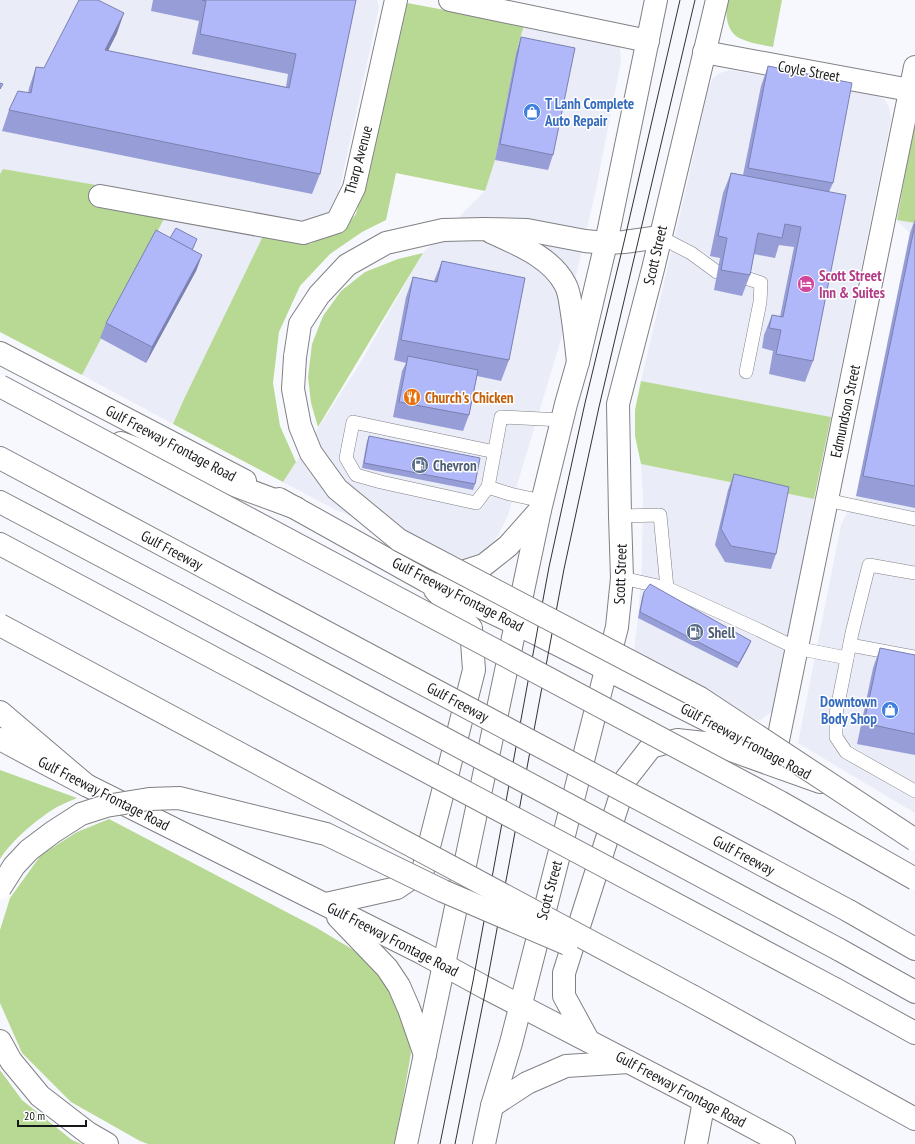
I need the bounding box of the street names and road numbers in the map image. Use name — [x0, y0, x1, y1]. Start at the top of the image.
street label: Coyle Street — [777, 56, 841, 86]
street label: Tharp Avenue — [340, 123, 376, 197]
street label: Scott Street — [639, 223, 671, 287]
street label: Edmundson Street — [826, 363, 864, 459]
street label: Gulf Freeway Frontage Road — [102, 401, 240, 485]
street label: Gulf Freeway — [138, 526, 207, 574]
street label: Scott Street — [609, 543, 631, 605]
street label: Gulf Freeway Frontage Road — [389, 553, 527, 635]
street label: Gulf Freeway — [424, 678, 493, 726]
street label: Gulf Freeway Frontage Road — [677, 699, 815, 783]
street label: Gulf Freeway Frontage Road — [35, 752, 173, 834]
street label: Gulf Freeway — [710, 831, 779, 879]
street label: Scott Street — [532, 858, 566, 922]
street label: Gulf Freeway Frontage Road — [324, 898, 462, 980]
street label: Gulf Freeway Frontage Road — [612, 1047, 750, 1131]

